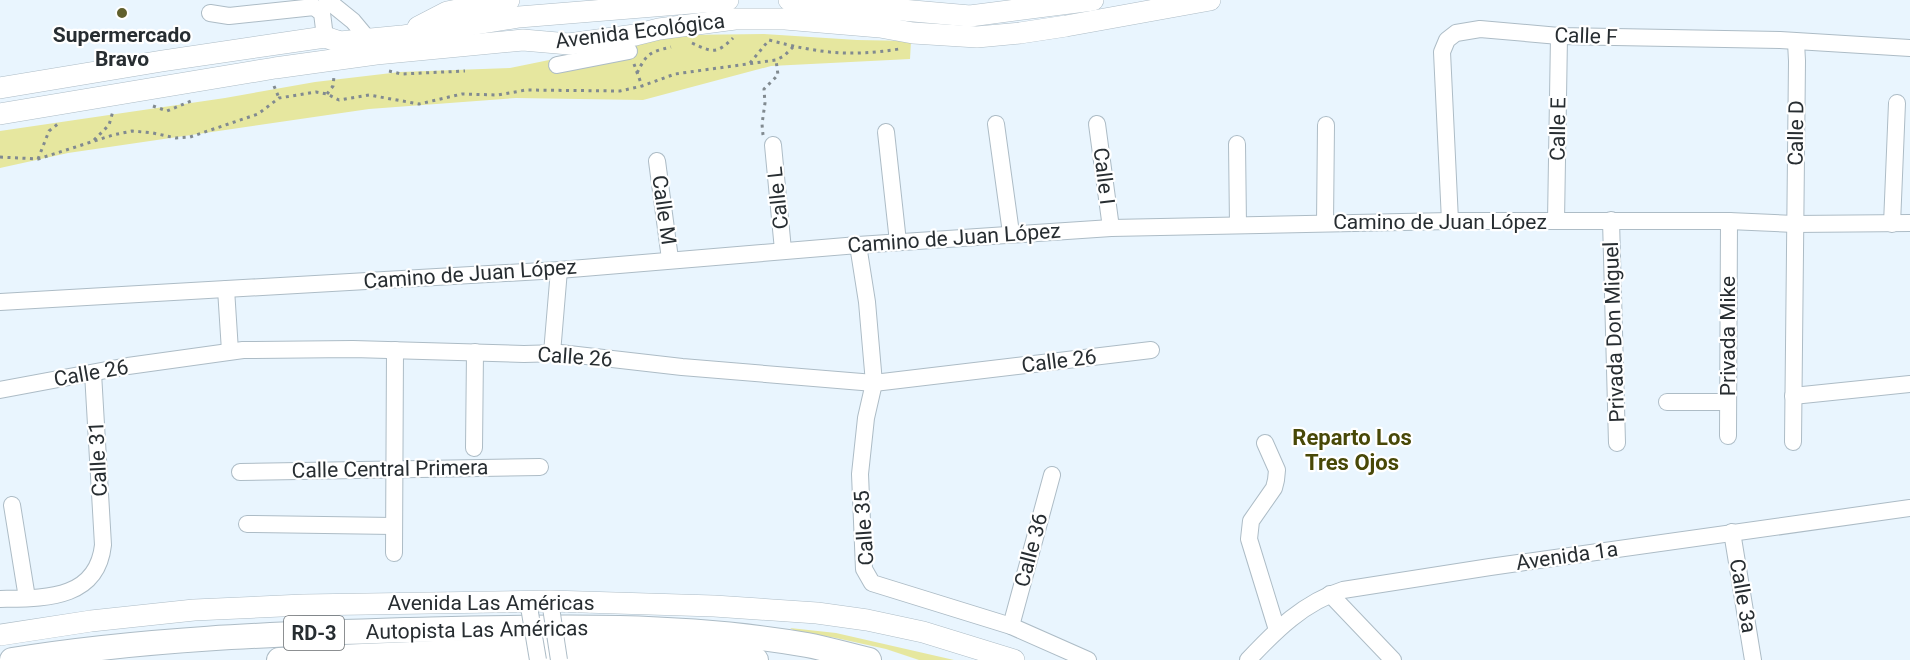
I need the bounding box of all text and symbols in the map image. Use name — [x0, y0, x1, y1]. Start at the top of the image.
marker: Supermercado Bravo — [115, 6, 129, 20]
street label: Avenida Ecológica — [554, 9, 726, 53]
place label: Supermercado Bravo — [53, 23, 191, 71]
street label: Calle F — [1554, 23, 1618, 49]
street label: Calle E — [1545, 97, 1571, 161]
street label: Calle D — [1783, 100, 1809, 166]
street label: Calle I — [1089, 146, 1119, 206]
street label: Calle L — [763, 165, 793, 231]
street label: Calle M — [647, 174, 681, 246]
street label: Camino de Juan López — [1333, 210, 1547, 234]
street label: Camino de Juan López — [847, 219, 1061, 257]
street label: Privada Don Miguel — [1599, 241, 1629, 423]
street label: Camino de Juan López — [363, 255, 577, 293]
street label: Privada Mike — [1716, 276, 1740, 396]
street label: Calle 26 — [537, 342, 613, 372]
street label: Calle 26 — [1020, 345, 1098, 377]
street label: Calle 26 — [52, 355, 130, 391]
street label: Calle 31 — [84, 421, 112, 497]
district label: Reparto Los Tres Ojos — [1292, 425, 1412, 475]
street label: Calle Central Primera — [292, 455, 488, 483]
street label: Calle 35 — [849, 490, 879, 566]
street label: Calle 36 — [1010, 511, 1052, 589]
street label: Avenida 1a — [1514, 537, 1620, 575]
street label: Calle 3a — [1725, 557, 1761, 635]
street label: Avenida Las Américas — [387, 591, 595, 615]
road number: RD-3 — [284, 616, 344, 650]
street label: Autopista Las Américas — [366, 616, 588, 644]

